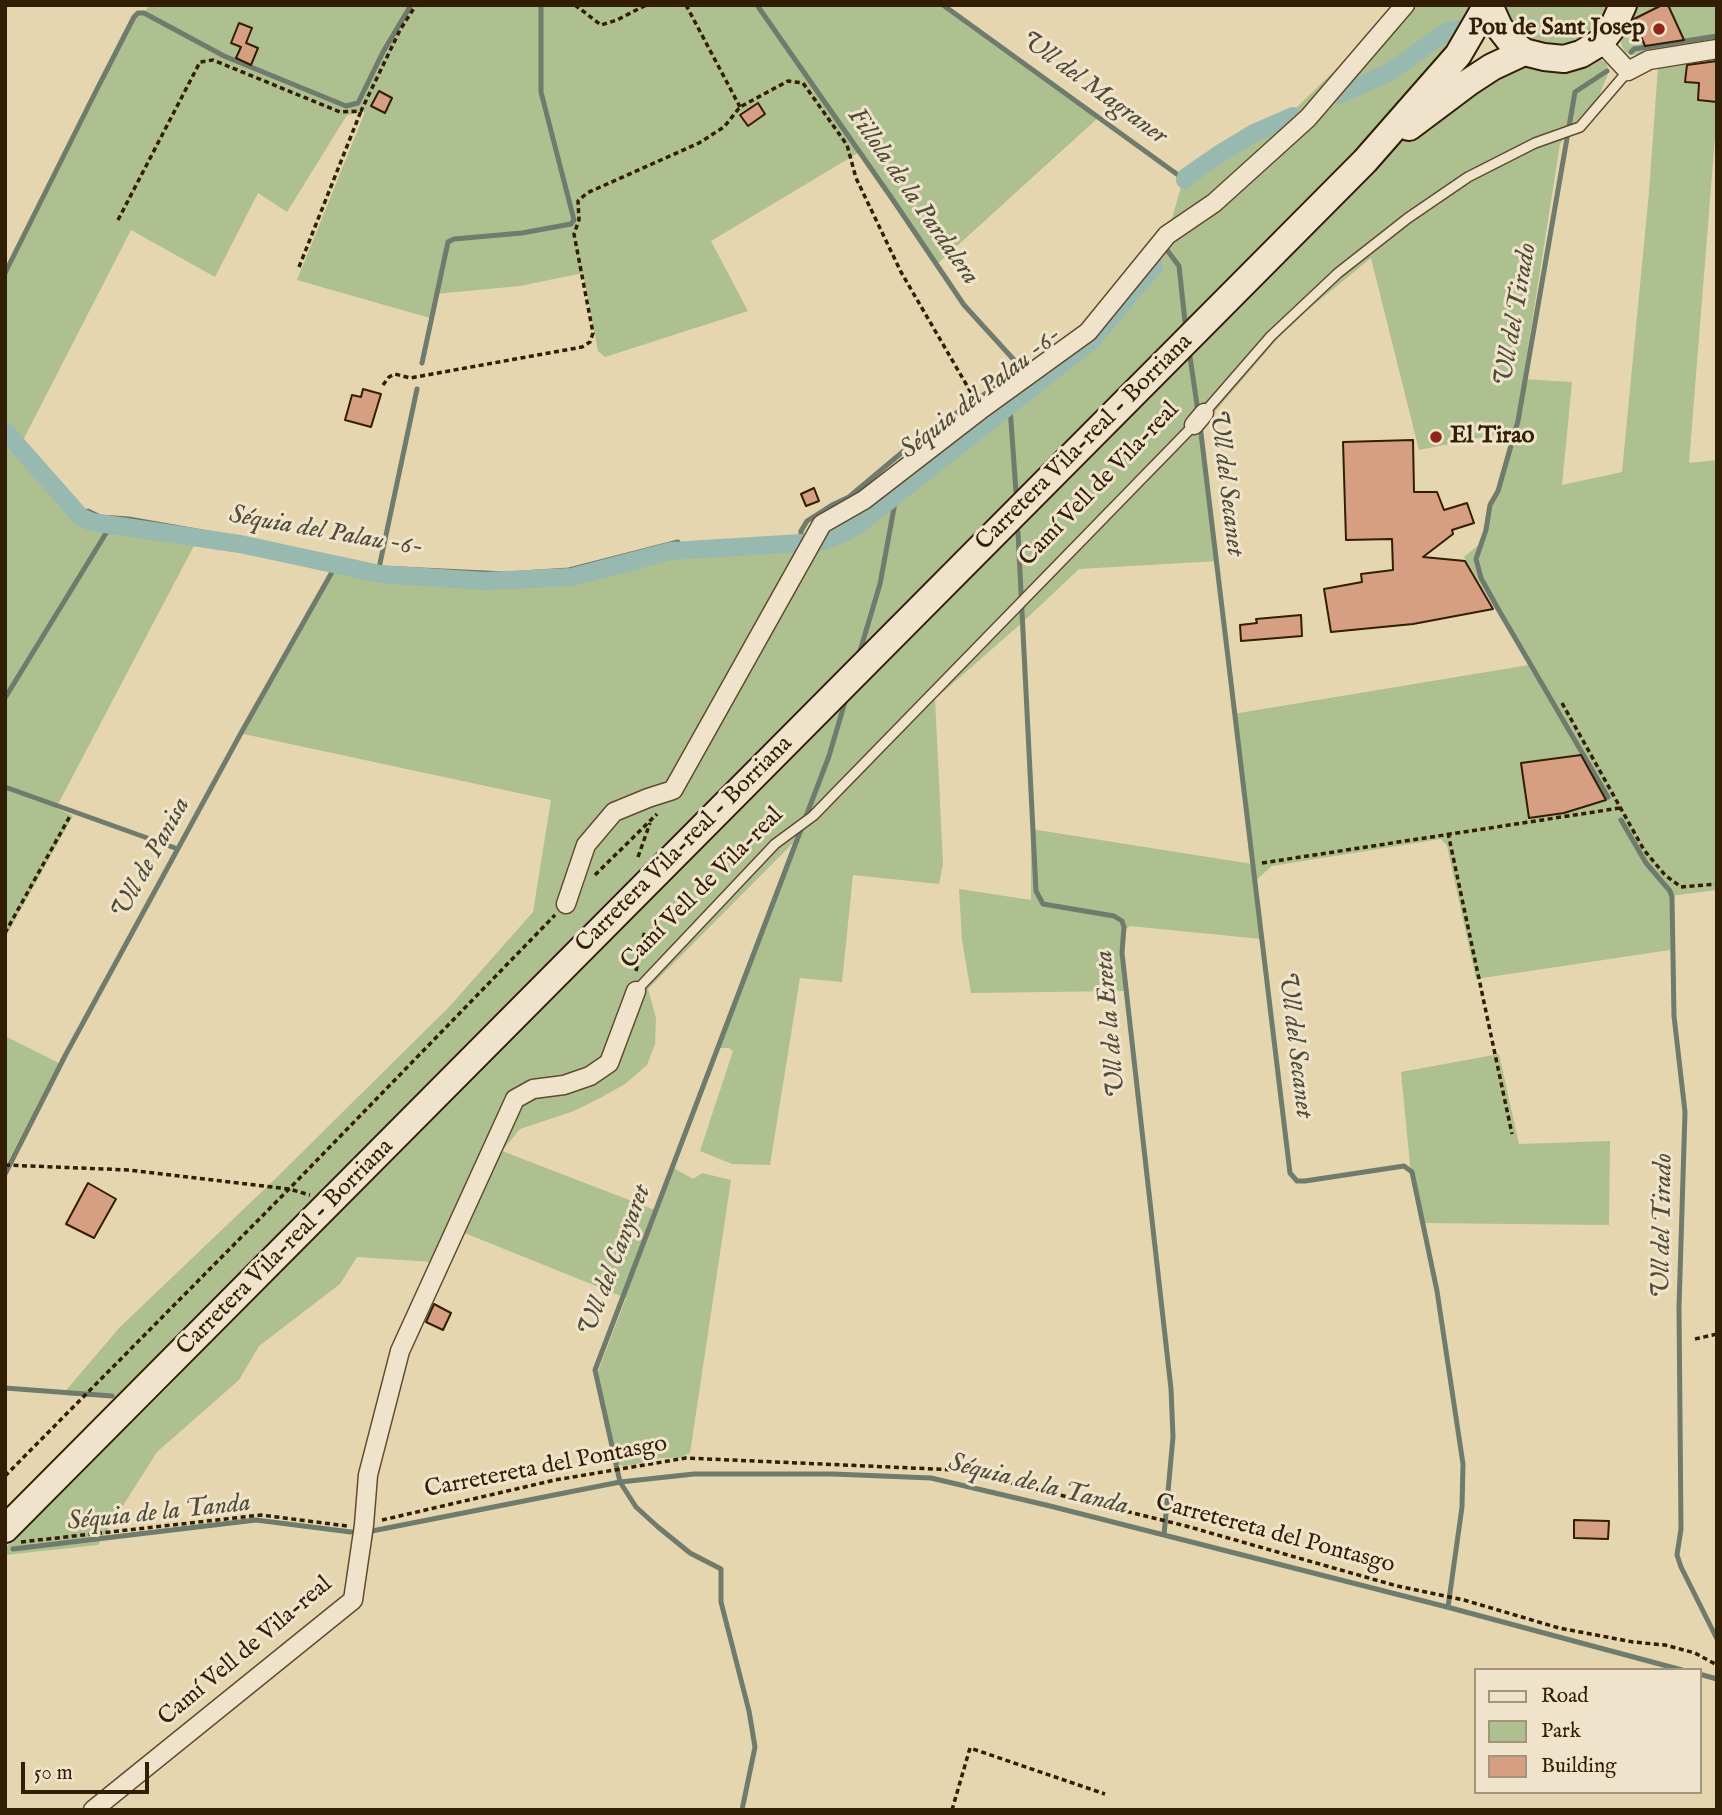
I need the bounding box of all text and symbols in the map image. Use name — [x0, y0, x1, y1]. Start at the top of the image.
place label: Pou de Sant Josep — [1469, 15, 1645, 43]
marker: Pou de Sant Josep — [1651, 21, 1667, 37]
water label: Ull del Magraner — [1013, 25, 1173, 153]
water label: Fillola de la Pardalera — [839, 102, 985, 292]
water label: Ull del Tirado — [1489, 241, 1545, 389]
water label: Séquia del Palau -6- — [895, 321, 1069, 467]
street label: Carretera Vila-real - Borriana — [971, 329, 1199, 557]
street label: Camí Vell de Vila-real — [1014, 397, 1186, 573]
water label: Ull del Secanet — [1201, 408, 1249, 558]
place label: El Tirao — [1450, 423, 1534, 451]
marker: El Tirao — [1428, 429, 1444, 445]
water label: Séquia del Palau -6- — [226, 501, 426, 565]
street label: Carretera Vila-real - Borriana — [571, 731, 799, 959]
water label: Ull de Panisa — [106, 793, 198, 925]
street label: Camí Vell de Vila-real — [616, 802, 790, 976]
water label: Ull de la Ereta — [1090, 949, 1134, 1099]
water label: Ull del Secanet — [1270, 970, 1318, 1120]
street label: Carretera Vila-real - Borriana — [172, 1134, 400, 1362]
water label: Ull del Tirado — [1647, 1153, 1681, 1299]
water label: Ull del Canyaret — [573, 1181, 659, 1341]
street label: Carretereta del Pontasgo — [422, 1430, 670, 1506]
water label: Séquia de la Tanda — [945, 1449, 1131, 1523]
water label: Séquia de la Tanda — [66, 1489, 252, 1539]
street label: Carretereta del Pontasgo — [1152, 1489, 1398, 1581]
street label: Camí Vell de Vila-real — [153, 1571, 339, 1733]
legend — [1474, 1668, 1701, 1794]
text: Road — [1541, 1683, 1588, 1710]
text: Park — [1541, 1718, 1581, 1745]
scale bar — [24, 1748, 152, 1792]
text: Building — [1541, 1753, 1616, 1780]
text: 50 m — [34, 1760, 73, 1787]

